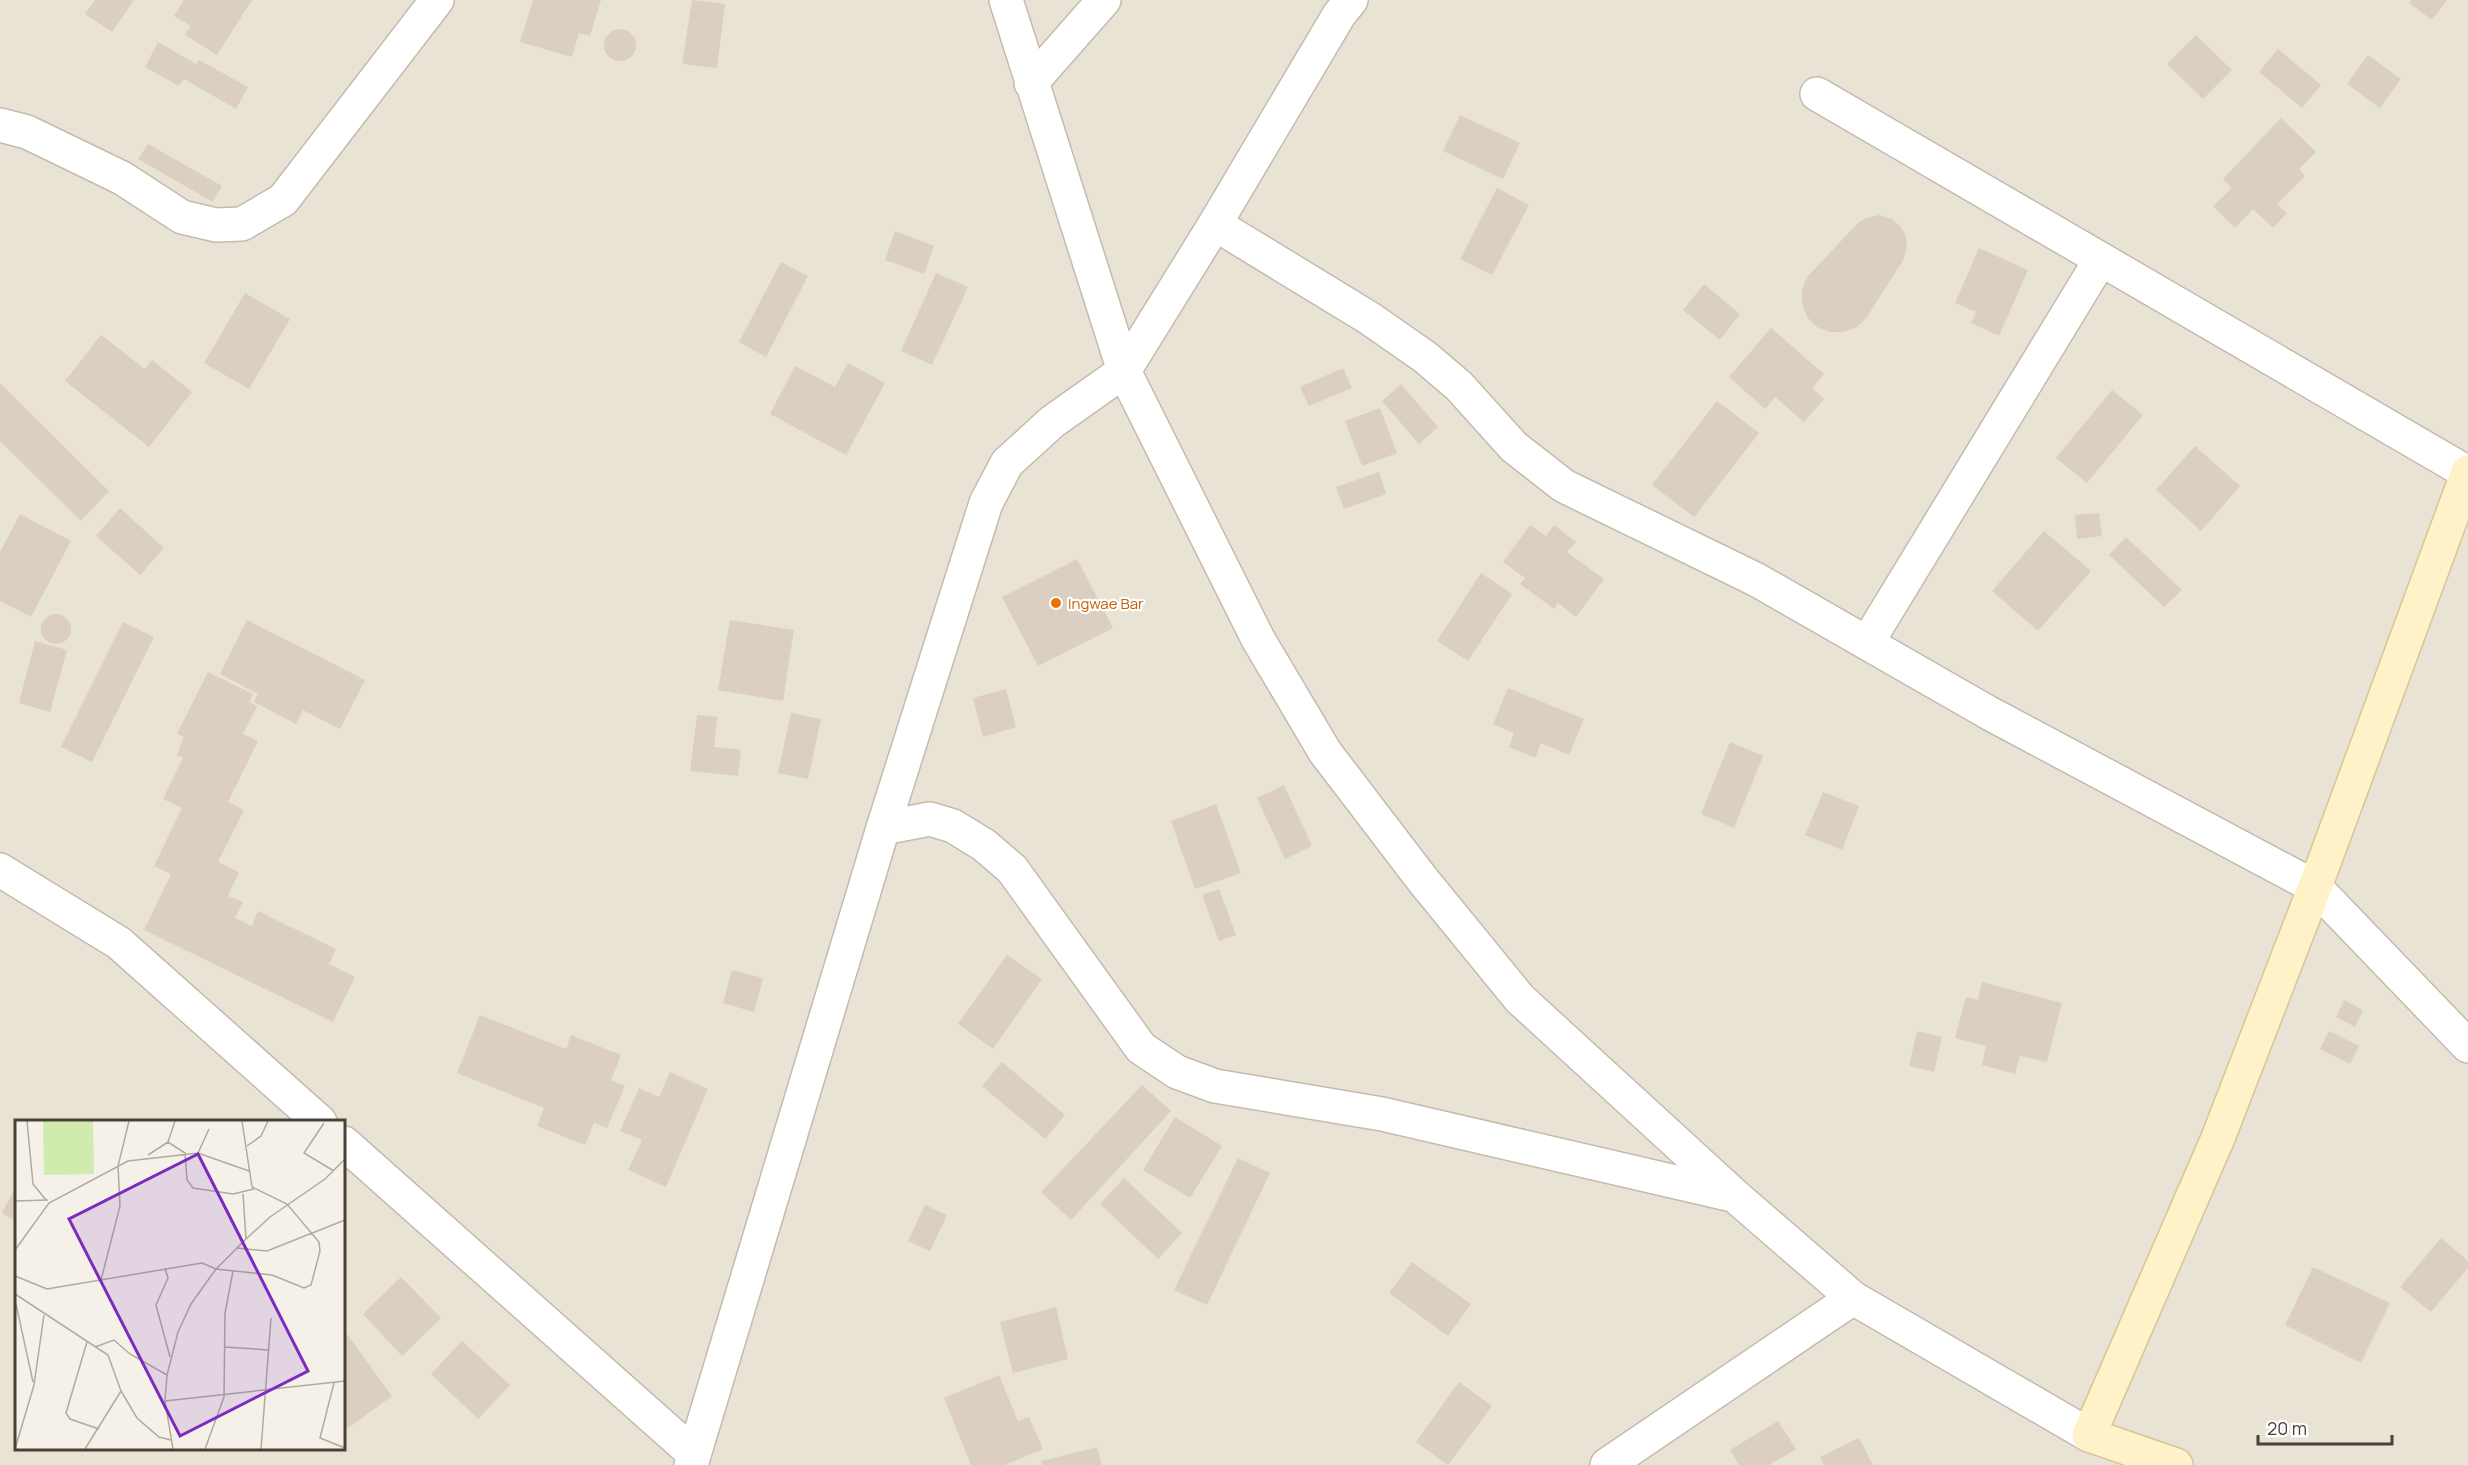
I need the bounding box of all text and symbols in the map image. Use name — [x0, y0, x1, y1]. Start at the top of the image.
place label: Ingwae Bar — [1068, 593, 1144, 614]
marker: Ingwae Bar — [1049, 596, 1063, 610]
inset map — [15, 1120, 345, 1450]
scale bar — [2258, 1408, 2392, 1446]
text: 20 m — [2267, 1416, 2307, 1440]

